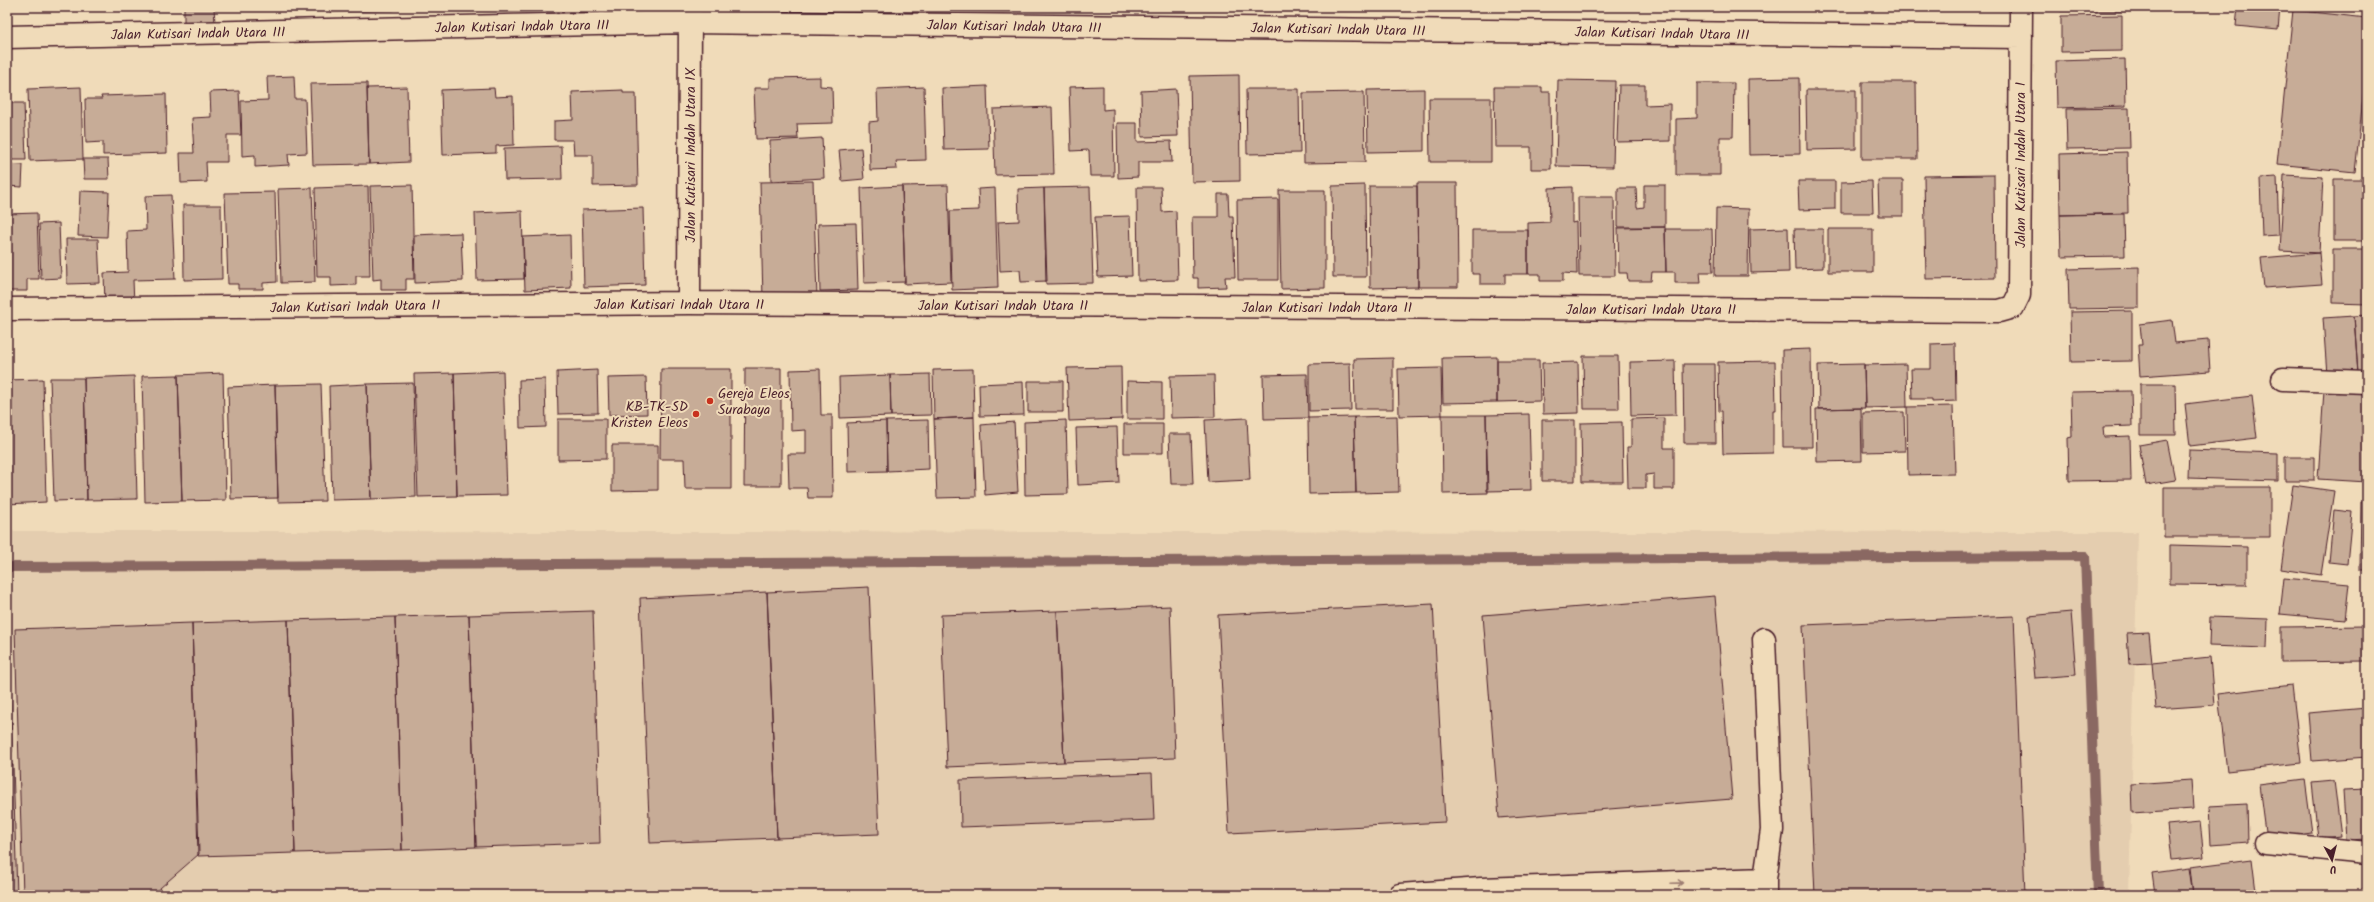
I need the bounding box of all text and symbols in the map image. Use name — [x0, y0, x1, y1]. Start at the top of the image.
street label: Jalan Kutisari Indah Utara III — [434, 14, 610, 40]
street label: Jalan Kutisari Indah Utara III — [926, 14, 1102, 40]
street label: Jalan Kutisari Indah Utara III — [1250, 17, 1426, 43]
street label: Jalan Kutisari Indah Utara III — [110, 21, 286, 47]
street label: Jalan Kutisari Indah Utara III — [1574, 21, 1750, 47]
street label: Jalan Kutisari Indah Utara IX — [680, 67, 702, 242]
street label: Jalan Kutisari Indah Utara I — [2010, 82, 2032, 248]
street label: Jalan Kutisari Indah Utara II — [594, 294, 764, 316]
street label: Jalan Kutisari Indah Utara II — [270, 295, 440, 319]
street label: Jalan Kutisari Indah Utara II — [918, 295, 1088, 317]
street label: Jalan Kutisari Indah Utara II — [1242, 297, 1412, 319]
street label: Jalan Kutisari Indah Utara II — [1566, 299, 1736, 321]
place label: Gereja Eleos Surabaya — [718, 383, 790, 421]
place label: KB-TK-SD Kristen Eleos — [611, 396, 688, 434]
marker: Gereja Eleos Surabaya — [705, 396, 715, 406]
marker: KB-TK-SD Kristen Eleos — [691, 409, 701, 419]
north arrow — [2312, 840, 2352, 880]
text: U — [2328, 860, 2337, 878]
one-way arrow — [1670, 879, 1683, 886]

